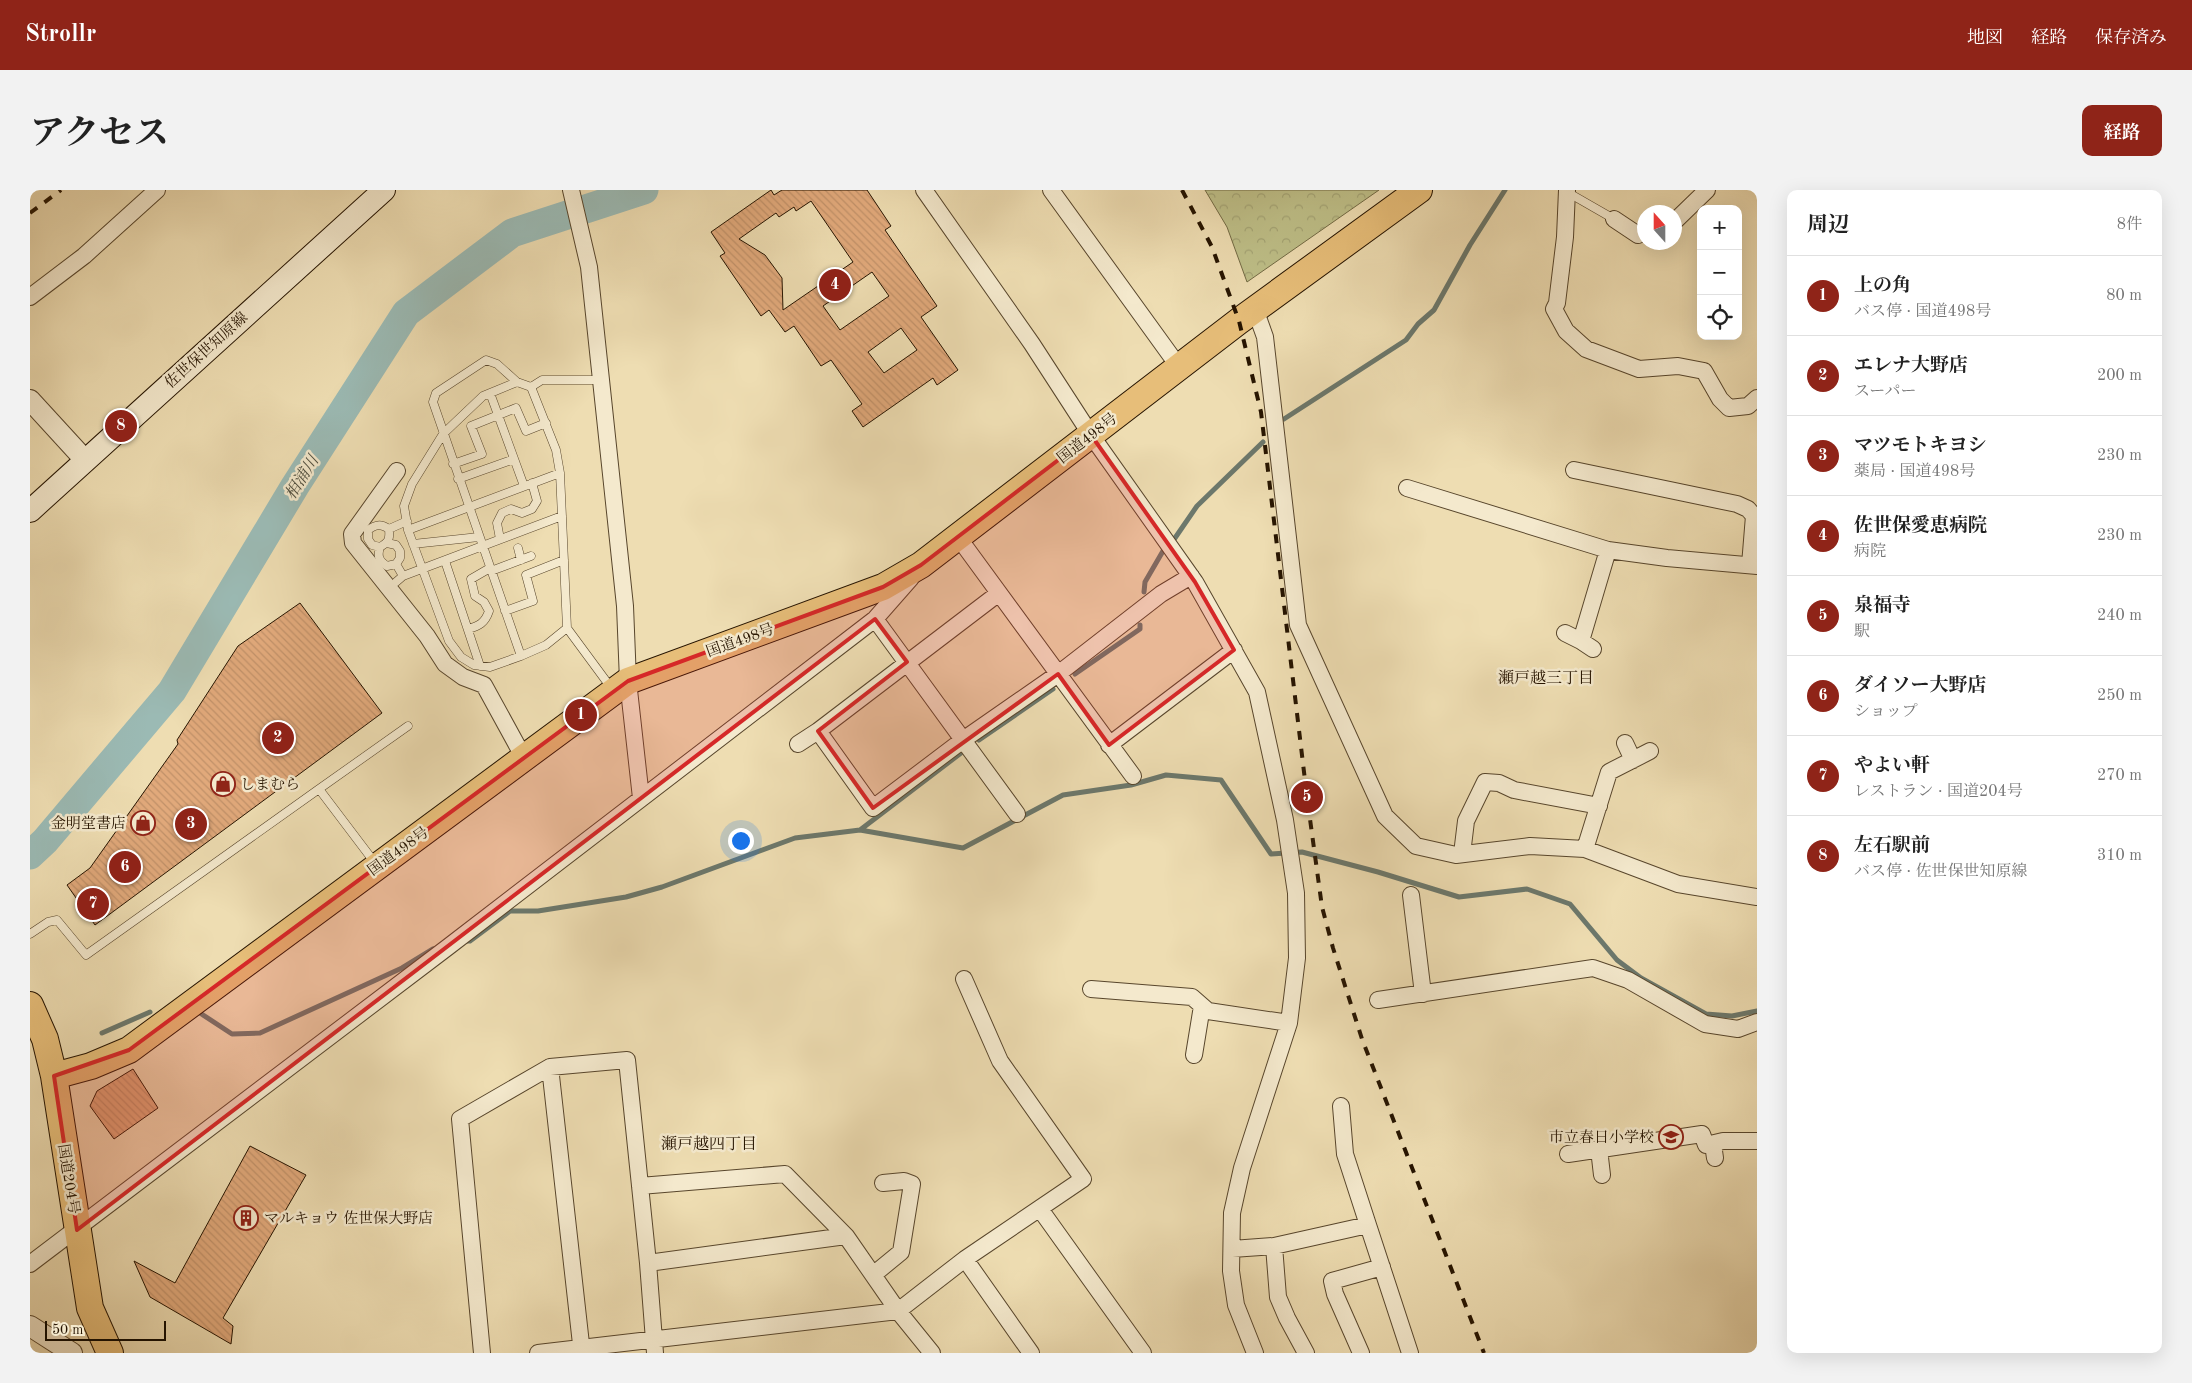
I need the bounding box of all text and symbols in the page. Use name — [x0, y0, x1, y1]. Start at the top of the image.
text: Strollr — [25, 23, 96, 47]
text: 地図 — [1967, 29, 2003, 47]
text: 経路 — [2031, 29, 2067, 47]
text: 保存済み — [2095, 29, 2167, 47]
button: 経路 — [2082, 105, 2162, 156]
text: アクセス — [30, 117, 169, 152]
north arrow — [1637, 205, 1682, 250]
map controls — [1697, 205, 1742, 340]
button: + — [1697, 205, 1742, 250]
text: 周辺 — [1807, 215, 1849, 236]
text: 8件 — [2117, 217, 2142, 233]
button: − — [1697, 250, 1742, 295]
pin: 4 — [819, 266, 851, 304]
text: 上の角 — [1854, 277, 1911, 296]
text: 1 — [1818, 288, 1828, 304]
text: 80 m — [2106, 288, 2142, 304]
button: locate — [1697, 295, 1742, 340]
text: バス停 · 国道498号 — [1854, 304, 1991, 320]
street label: 佐世保世知原線 — [162, 309, 251, 392]
text: エレナ大野店 — [1854, 357, 1968, 376]
text: 2 — [1818, 368, 1828, 384]
text: 200 m — [2097, 368, 2142, 384]
text: スーパー — [1854, 384, 1916, 400]
pin: 8 — [105, 407, 137, 445]
street label: 国道498号 — [1054, 410, 1121, 467]
text: マツモトキヨシ — [1854, 437, 1986, 456]
text: 3 — [1818, 448, 1828, 464]
text: 230 m — [2097, 448, 2142, 464]
water label: 相浦川 — [281, 451, 323, 503]
text: 薬局 · 国道498号 — [1854, 464, 1975, 480]
text: 佐世保愛恵病院 — [1854, 517, 1987, 536]
text: 4 — [1818, 528, 1828, 544]
text: 230 m — [2097, 528, 2142, 544]
text: 病院 — [1854, 544, 1886, 560]
text: 泉福寺 — [1854, 597, 1911, 616]
text: 5 — [1818, 608, 1828, 624]
text: 240 m — [2097, 608, 2142, 624]
street label: 国道498号 — [704, 620, 776, 661]
text: 駅 — [1854, 624, 1870, 640]
district label: 瀬戸越三丁目 — [1498, 669, 1594, 687]
text: ダイソー大野店 — [1854, 677, 1987, 696]
text: 6 — [1818, 688, 1828, 704]
text: 250 m — [2097, 688, 2142, 704]
pin: 1 — [565, 696, 597, 734]
text: ショップ — [1854, 704, 1918, 720]
pin: 2 — [262, 719, 294, 757]
text: やよい軒 — [1854, 757, 1930, 776]
text: 7 — [1818, 768, 1828, 784]
text: 270 m — [2097, 768, 2142, 784]
shop icon: しまむら — [210, 771, 236, 797]
place label: しまむら — [240, 777, 300, 793]
pin: 5 — [1291, 778, 1323, 816]
text: レストラン · 国道204号 — [1854, 784, 2023, 800]
pin: 3 — [175, 805, 207, 843]
shop icon: 金明堂書店 — [130, 810, 156, 836]
place label: 金明堂書店 — [51, 815, 126, 832]
street label: 国道498号 — [365, 824, 432, 879]
your location — [728, 828, 754, 854]
text: 左石駅前 — [1854, 837, 1930, 856]
pin: 6 — [109, 848, 141, 886]
text: 8 — [1818, 848, 1828, 864]
text: 310 m — [2097, 848, 2142, 864]
text: バス停 · 佐世保世知原線 — [1854, 864, 2027, 880]
pin: 7 — [77, 885, 109, 923]
school or university icon: 市立春日小学校 — [1658, 1124, 1684, 1150]
place label: 市立春日小学校 — [1549, 1129, 1654, 1146]
district label: 瀬戸越四丁目 — [661, 1135, 757, 1153]
street label: 国道204号 — [55, 1143, 82, 1216]
building icon: マルキョウ 佐世保大野店 — [233, 1205, 259, 1231]
place label: マルキョウ 佐世保大野店 — [264, 1210, 433, 1227]
scale bar — [45, 1318, 166, 1341]
text: 50 m — [52, 1323, 83, 1337]

